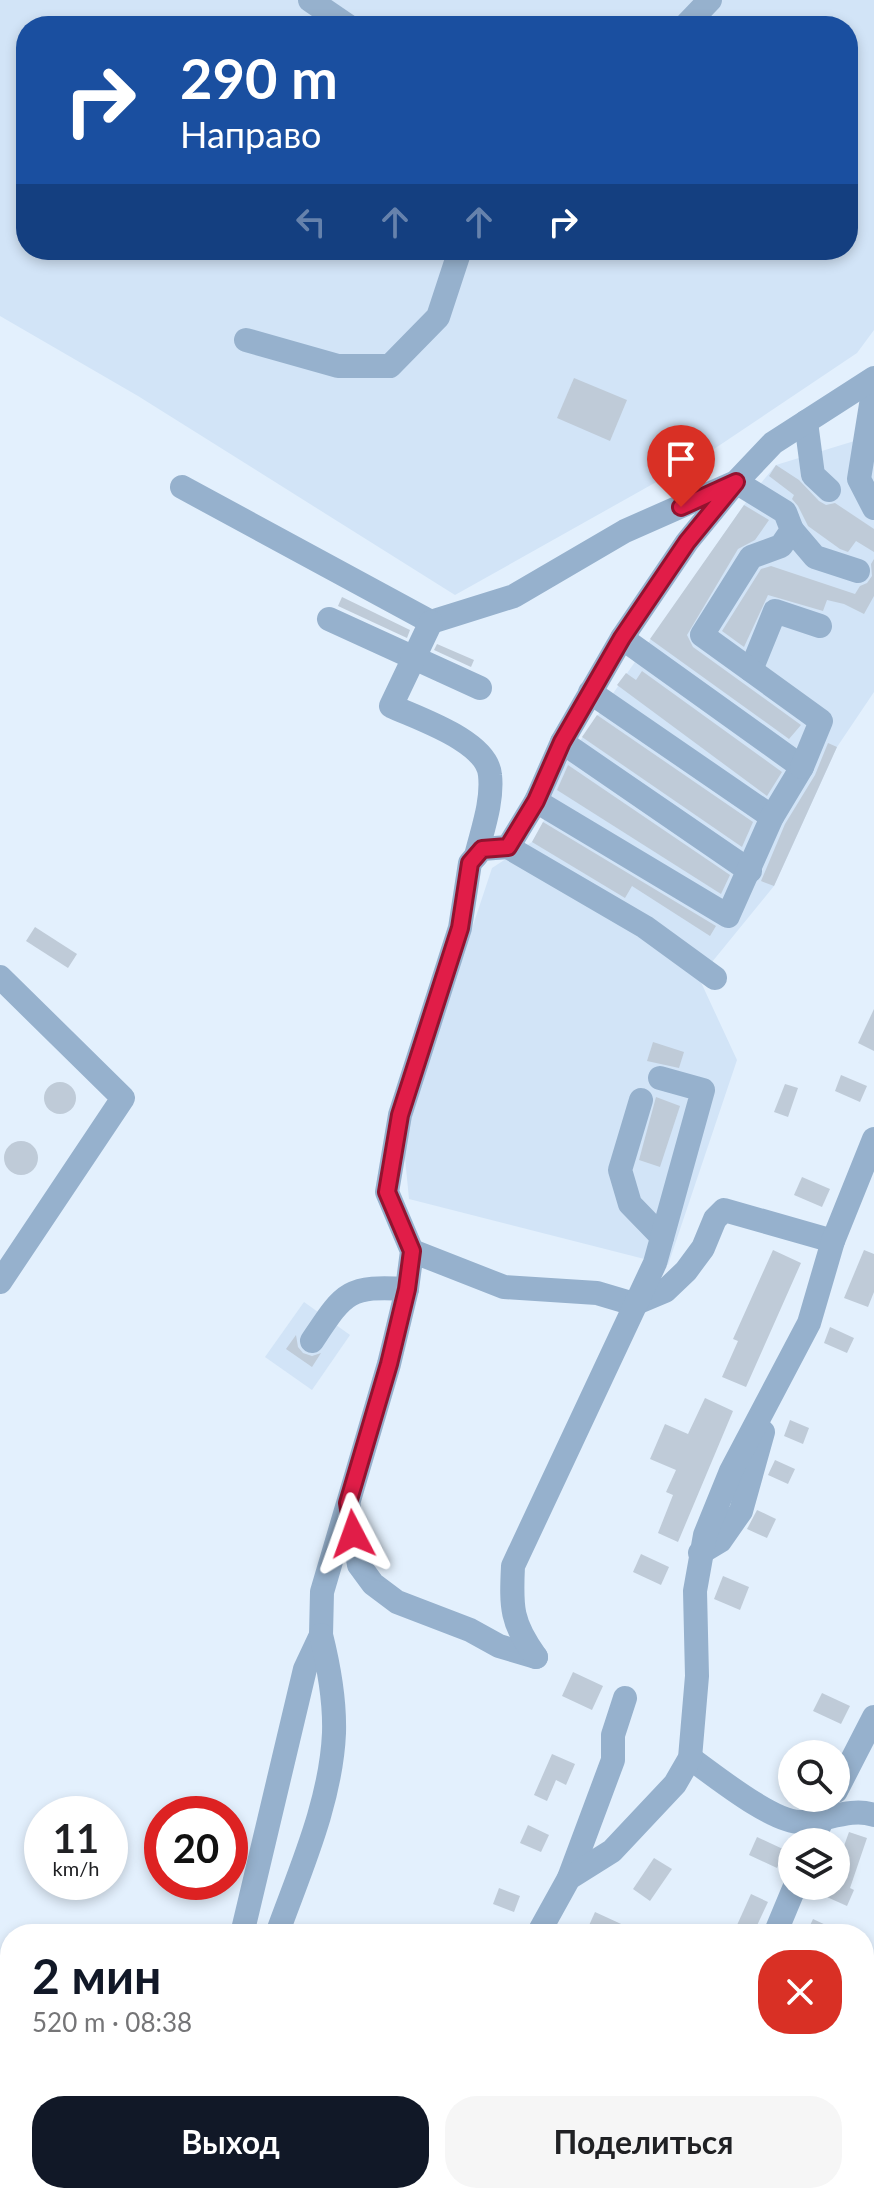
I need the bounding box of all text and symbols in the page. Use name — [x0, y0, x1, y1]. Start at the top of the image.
text: 290 m — [180, 44, 338, 111]
icon: right — [48, 48, 152, 152]
text: Направо — [180, 112, 321, 156]
icon: left — [289, 200, 333, 244]
icon: ahead — [373, 200, 417, 244]
icon: ahead — [457, 200, 501, 244]
icon: right — [541, 200, 585, 244]
pin — [647, 425, 715, 507]
icon: arrive — [659, 437, 703, 481]
position arrow — [311, 1492, 395, 1576]
map controls — [778, 1740, 850, 1900]
button: search — [778, 1740, 850, 1812]
speed limit sign: 20 — [144, 1796, 248, 1900]
text: 11 — [53, 1814, 99, 1862]
button: layers — [778, 1828, 850, 1900]
text: km/h — [53, 1856, 99, 1880]
text: 2 мин — [32, 1947, 161, 2004]
button: close — [758, 1950, 842, 2034]
text: 520 m · 08:38 — [32, 2006, 192, 2038]
button: Выход — [32, 2096, 429, 2188]
button: Поделиться — [445, 2096, 842, 2188]

